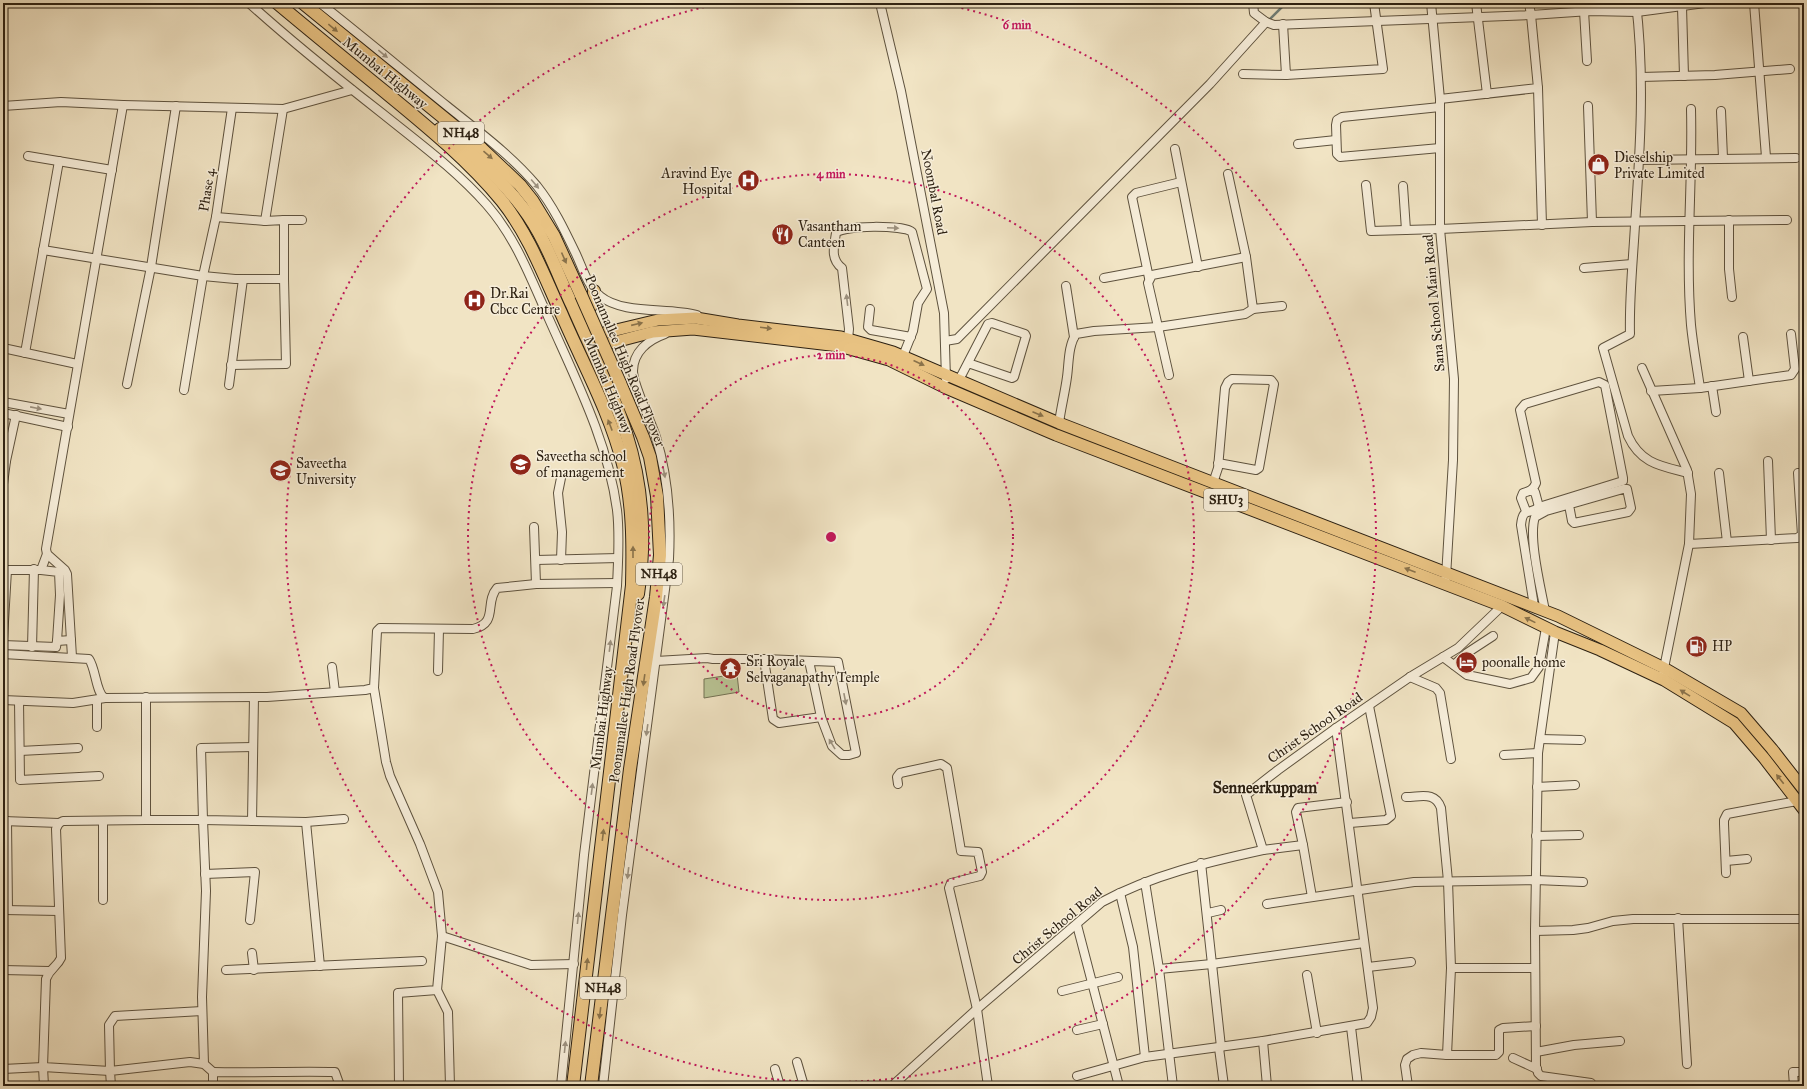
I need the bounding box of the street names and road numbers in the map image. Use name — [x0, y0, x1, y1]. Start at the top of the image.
street label: Mumbai Highway — [339, 33, 431, 113]
road number: NH48 — [438, 122, 484, 144]
street label: Noombal Road — [917, 148, 951, 236]
street label: Phase 4 — [195, 166, 219, 213]
street label: Sana School Main Road — [1420, 234, 1448, 372]
street label: Poonamallee High Road Flyover — [581, 272, 669, 450]
street label: Mumbai Highway — [580, 334, 636, 437]
road number: SHU3 — [1204, 489, 1248, 511]
road number: NH48 — [636, 563, 682, 585]
street label: Poonamallee High Road Flyover — [606, 597, 648, 784]
street label: Mumbai Highway — [587, 665, 617, 771]
street label: Christ School Road — [1264, 689, 1366, 767]
street label: Christ School Road — [1009, 883, 1105, 969]
road number: NH48 — [580, 977, 626, 999]

